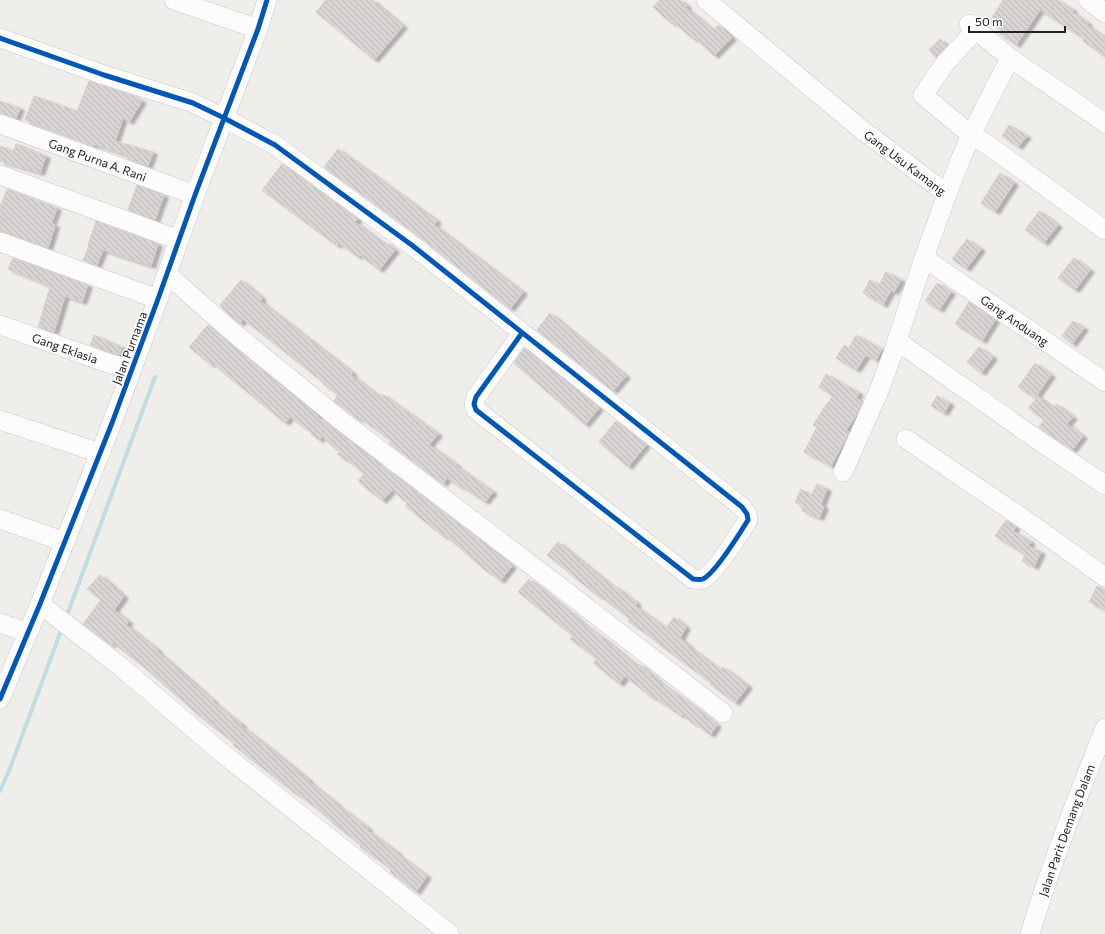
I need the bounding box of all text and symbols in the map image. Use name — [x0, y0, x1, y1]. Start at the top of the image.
scale bar — [969, 8, 1065, 34]
text: 50 m — [975, 14, 1003, 28]
street label: Gang Usu Kamang — [862, 127, 949, 198]
street label: Gang Purna A. Rani — [47, 135, 149, 184]
street label: Gang Anduang — [978, 292, 1052, 349]
street label: Jalan Purnama — [109, 309, 150, 387]
street label: Gang Eklasia — [30, 330, 100, 366]
street label: Jalan Parit Demang Dalam — [1035, 762, 1097, 898]

